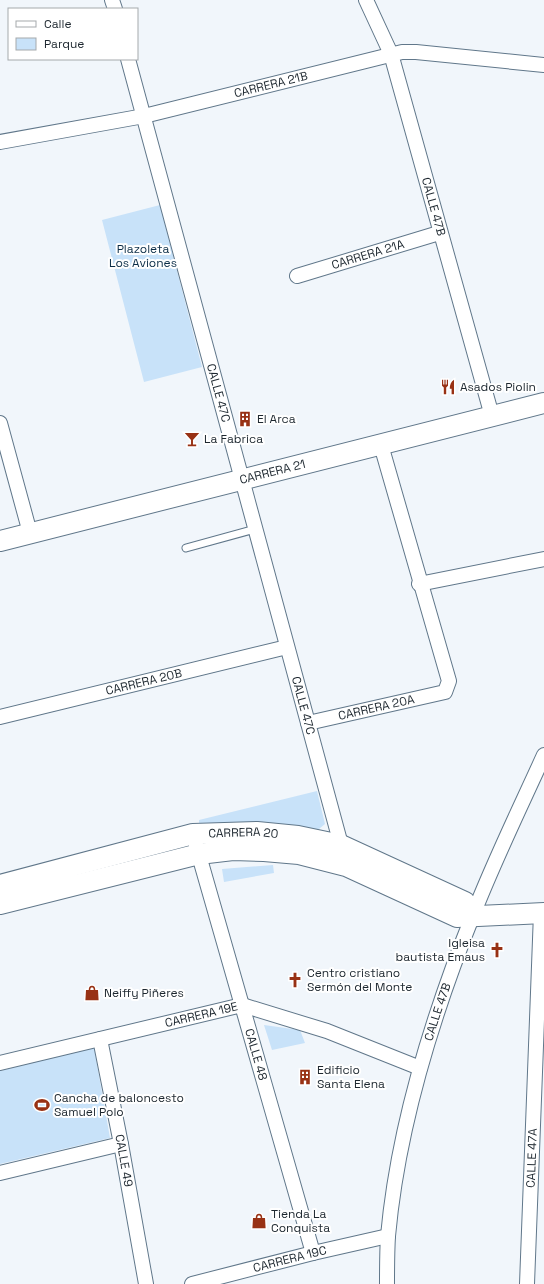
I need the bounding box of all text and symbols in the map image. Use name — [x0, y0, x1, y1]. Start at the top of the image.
legend — [8, 8, 138, 60]
text: Calle — [44, 16, 72, 32]
text: Parque — [44, 36, 84, 52]
street label: CARRERA 21B — [232, 68, 309, 101]
street label: CALLE 47B — [418, 176, 449, 238]
street label: CARRERA 21A — [330, 236, 406, 273]
park label: Plazoleta Los Aviones — [109, 241, 177, 271]
street label: CALLE 47C — [203, 362, 234, 424]
restaurant icon: Asados Piolin — [439, 378, 457, 396]
place label: Asados Piolin — [460, 379, 536, 395]
building icon: El Arca — [236, 410, 254, 428]
place label: El Arca — [257, 411, 296, 427]
bar icon: La Fabrica — [183, 430, 201, 448]
place label: La Fabrica — [204, 431, 263, 447]
street label: CARRERA 21 — [238, 456, 307, 488]
street label: CARRERA 20B — [104, 665, 184, 699]
street label: CALLE 47C — [288, 675, 319, 737]
street label: CARRERA 20A — [337, 691, 416, 724]
street label: CARRERA 20 — [208, 824, 279, 842]
place label: Igleisa bautista Emaus — [396, 935, 485, 965]
church icon: Igleisa bautista Emaus — [488, 941, 506, 959]
place label: Centro cristiano Sermón del Monte — [307, 965, 412, 995]
church icon: Centro cristiano Sermón del Monte — [286, 971, 304, 989]
street label: CALLE 47B — [421, 981, 455, 1043]
shop icon: Neiffy Piñeres — [83, 984, 101, 1002]
place label: Neiffy Piñeres — [104, 985, 184, 1001]
street label: CARRERA 19E — [163, 998, 240, 1031]
street label: CALLE 48 — [241, 1027, 271, 1082]
place label: Edificio Santa Elena — [317, 1062, 385, 1092]
building icon: Edificio Santa Elena — [296, 1068, 314, 1086]
place label: Cancha de baloncesto Samuel Polo — [54, 1090, 184, 1120]
sports icon: Cancha de baloncesto Samuel Polo — [33, 1096, 51, 1114]
street label: CALLE 47A — [523, 1128, 541, 1188]
street label: CALLE 49 — [111, 1133, 137, 1188]
place label: Tienda La Conquista — [271, 1206, 330, 1236]
shop icon: Tienda La Conquista — [250, 1212, 268, 1230]
street label: CARRERA 19C — [251, 1242, 328, 1276]

